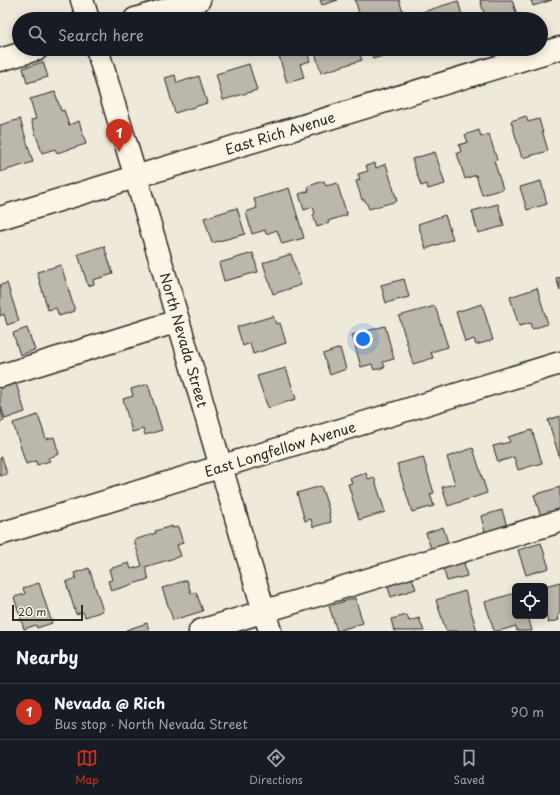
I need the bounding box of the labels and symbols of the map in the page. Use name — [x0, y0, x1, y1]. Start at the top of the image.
street label: East Rich Avenue — [222, 106, 338, 160]
pin: 1 — [106, 119, 132, 152]
street label: North Nevada Street — [155, 270, 213, 410]
your location — [353, 329, 373, 349]
street label: East Longfellow Avenue — [202, 416, 359, 482]
scale bar — [12, 603, 83, 622]

